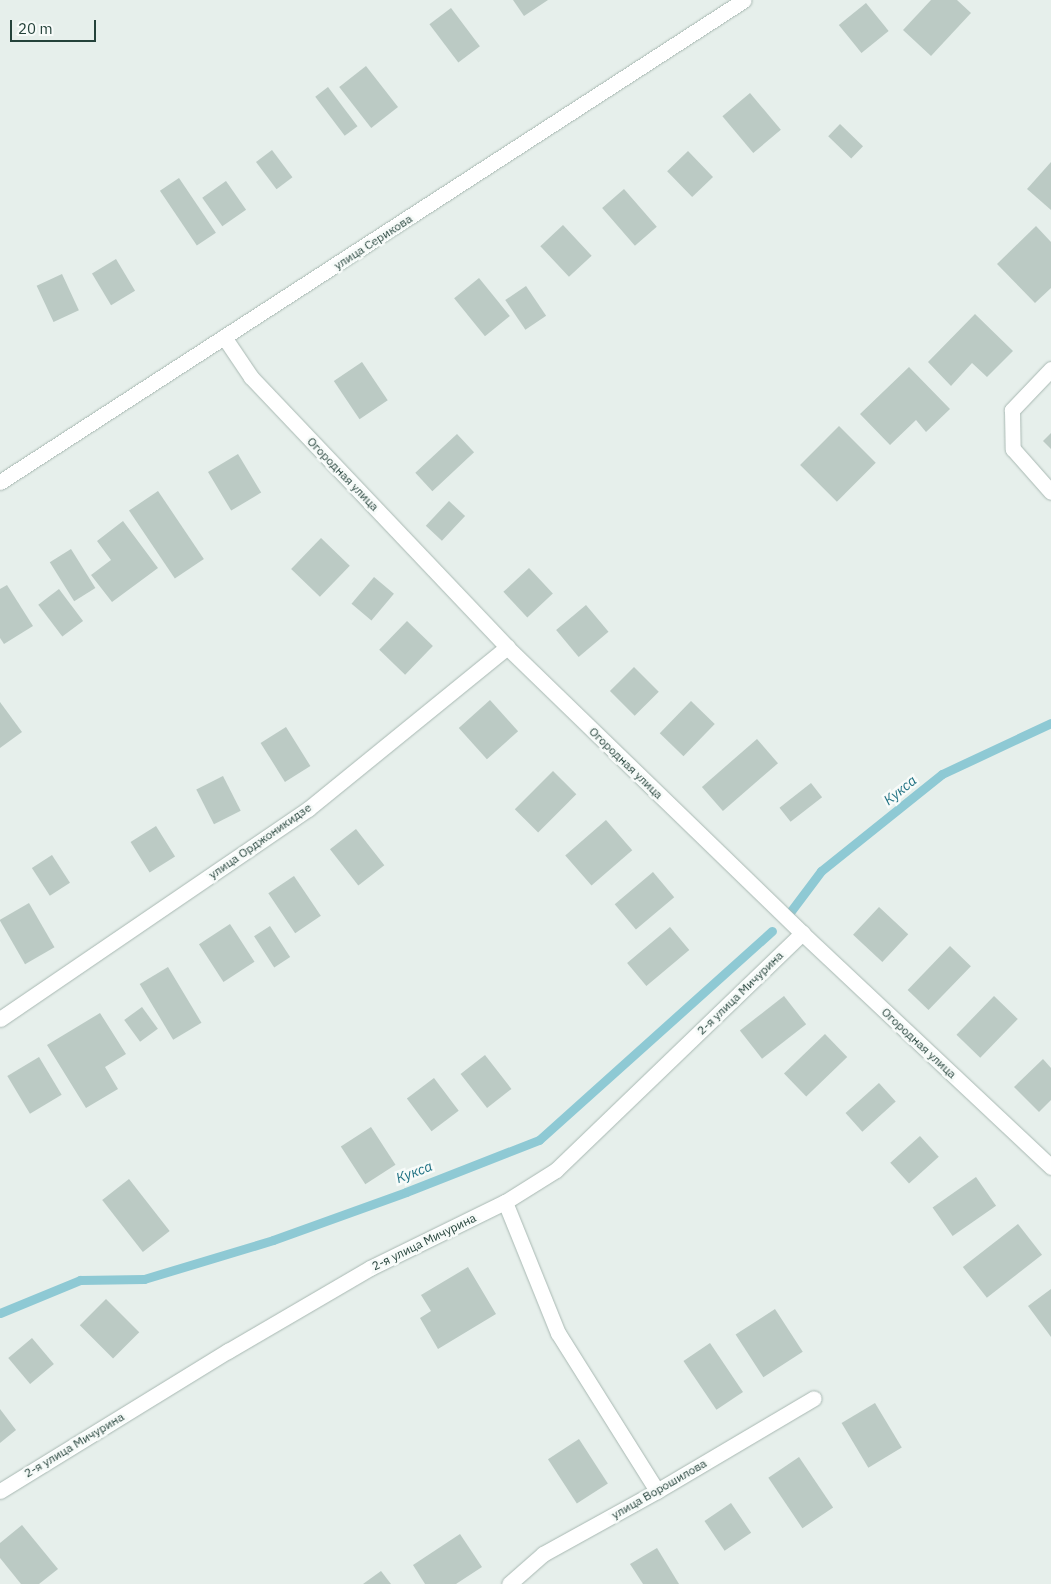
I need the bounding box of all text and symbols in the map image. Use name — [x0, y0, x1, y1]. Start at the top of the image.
scale bar — [12, 10, 99, 42]
text: 20 m — [18, 19, 53, 38]
street label: улица Серикова — [331, 211, 415, 273]
street label: Огородная улица — [304, 434, 382, 514]
street label: Огородная улица — [586, 724, 666, 802]
water label: Кукса — [880, 772, 920, 808]
street label: улица Орджоникидзе — [206, 800, 314, 882]
street label: 2-я улица Мичурина — [694, 948, 786, 1038]
street label: Огородная улица — [879, 1005, 959, 1081]
water label: Кукса — [393, 1157, 435, 1187]
street label: 2-я улица Мичурина — [370, 1211, 478, 1273]
street label: 2-я улица Мичурина — [21, 1409, 127, 1481]
street label: улица Ворошилова — [609, 1456, 709, 1522]

